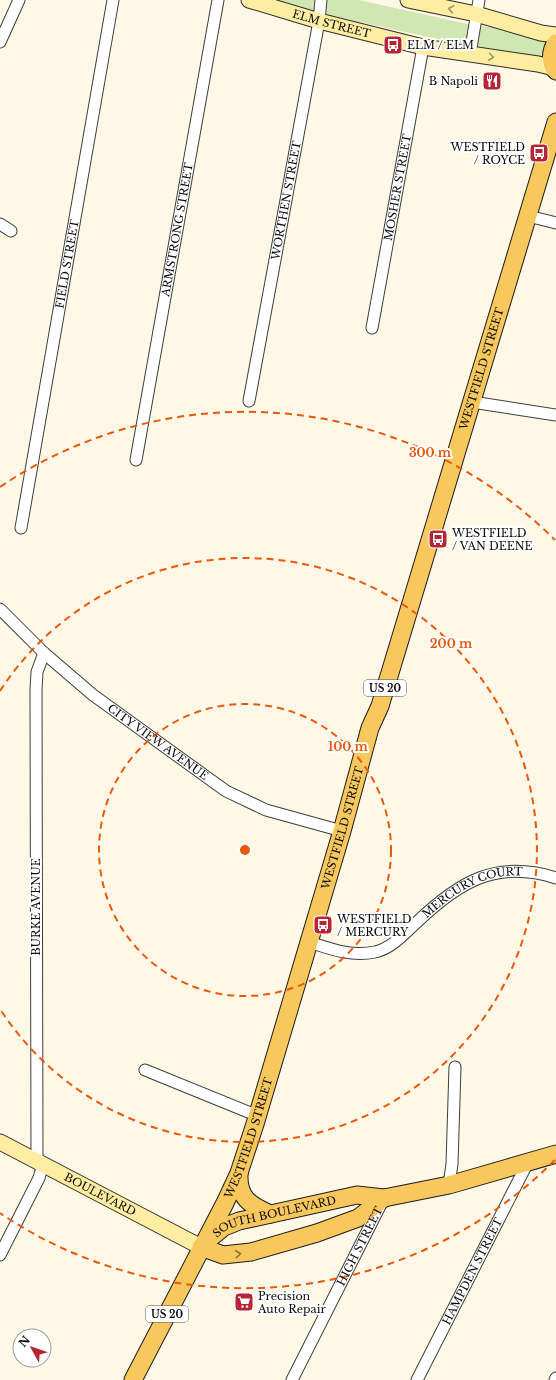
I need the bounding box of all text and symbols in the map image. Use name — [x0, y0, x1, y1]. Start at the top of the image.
one-way arrow — [447, 5, 454, 13]
street label: ELM STREET — [291, 6, 372, 41]
bus stop icon: ELM / ELM — [382, 34, 404, 56]
place label: ELM / ELM — [407, 38, 474, 52]
one-way arrow — [488, 52, 494, 61]
restaurant icon: B Napoli — [481, 70, 503, 92]
place label: B Napoli — [429, 74, 478, 88]
street label: MOSHER STREET — [381, 133, 414, 242]
street label: WORTHEN STREET — [268, 140, 304, 262]
place label: WESTFIELD / ROYCE — [450, 140, 525, 167]
bus stop icon: WESTFIELD / ROYCE — [528, 142, 550, 164]
street label: ARMSTRONG STREET — [158, 162, 196, 299]
street label: FIELD STREET — [52, 218, 82, 310]
street label: WESTFIELD STREET — [456, 306, 507, 432]
text: 300 m — [409, 445, 452, 460]
place label: WESTFIELD / VAN DEENE — [451, 526, 533, 553]
bus stop icon: WESTFIELD / VAN DEENE — [427, 528, 449, 550]
text: 200 m — [430, 636, 473, 651]
road number: US 20 — [364, 680, 406, 696]
street label: CITY VIEW AVENUE — [105, 701, 211, 783]
text: 100 m — [328, 739, 369, 754]
street label: WESTFIELD STREET — [318, 765, 366, 892]
centre of rings — [238, 843, 252, 857]
street label: BURKE AVENUE — [29, 858, 43, 956]
street label: MERCURY COURT — [419, 864, 523, 921]
place label: WESTFIELD / MERCURY — [336, 912, 412, 939]
bus stop icon: WESTFIELD / MERCURY — [312, 914, 334, 936]
street label: WESTFIELD STREET — [221, 1075, 276, 1201]
street label: BOULEVARD — [62, 1170, 139, 1219]
street label: SOUTH BOULEVARD — [210, 1193, 338, 1240]
street label: HIGH STREET — [334, 1204, 386, 1288]
street label: HAMPDEN STREET — [439, 1215, 506, 1327]
one-way arrow — [235, 1250, 241, 1259]
place label: Precision Auto Repair — [257, 1289, 326, 1316]
supermarket icon: Precision Auto Repair — [233, 1291, 255, 1313]
road number: US 20 — [146, 1306, 188, 1322]
north arrow — [12, 1328, 52, 1368]
text: N — [16, 1333, 33, 1350]

